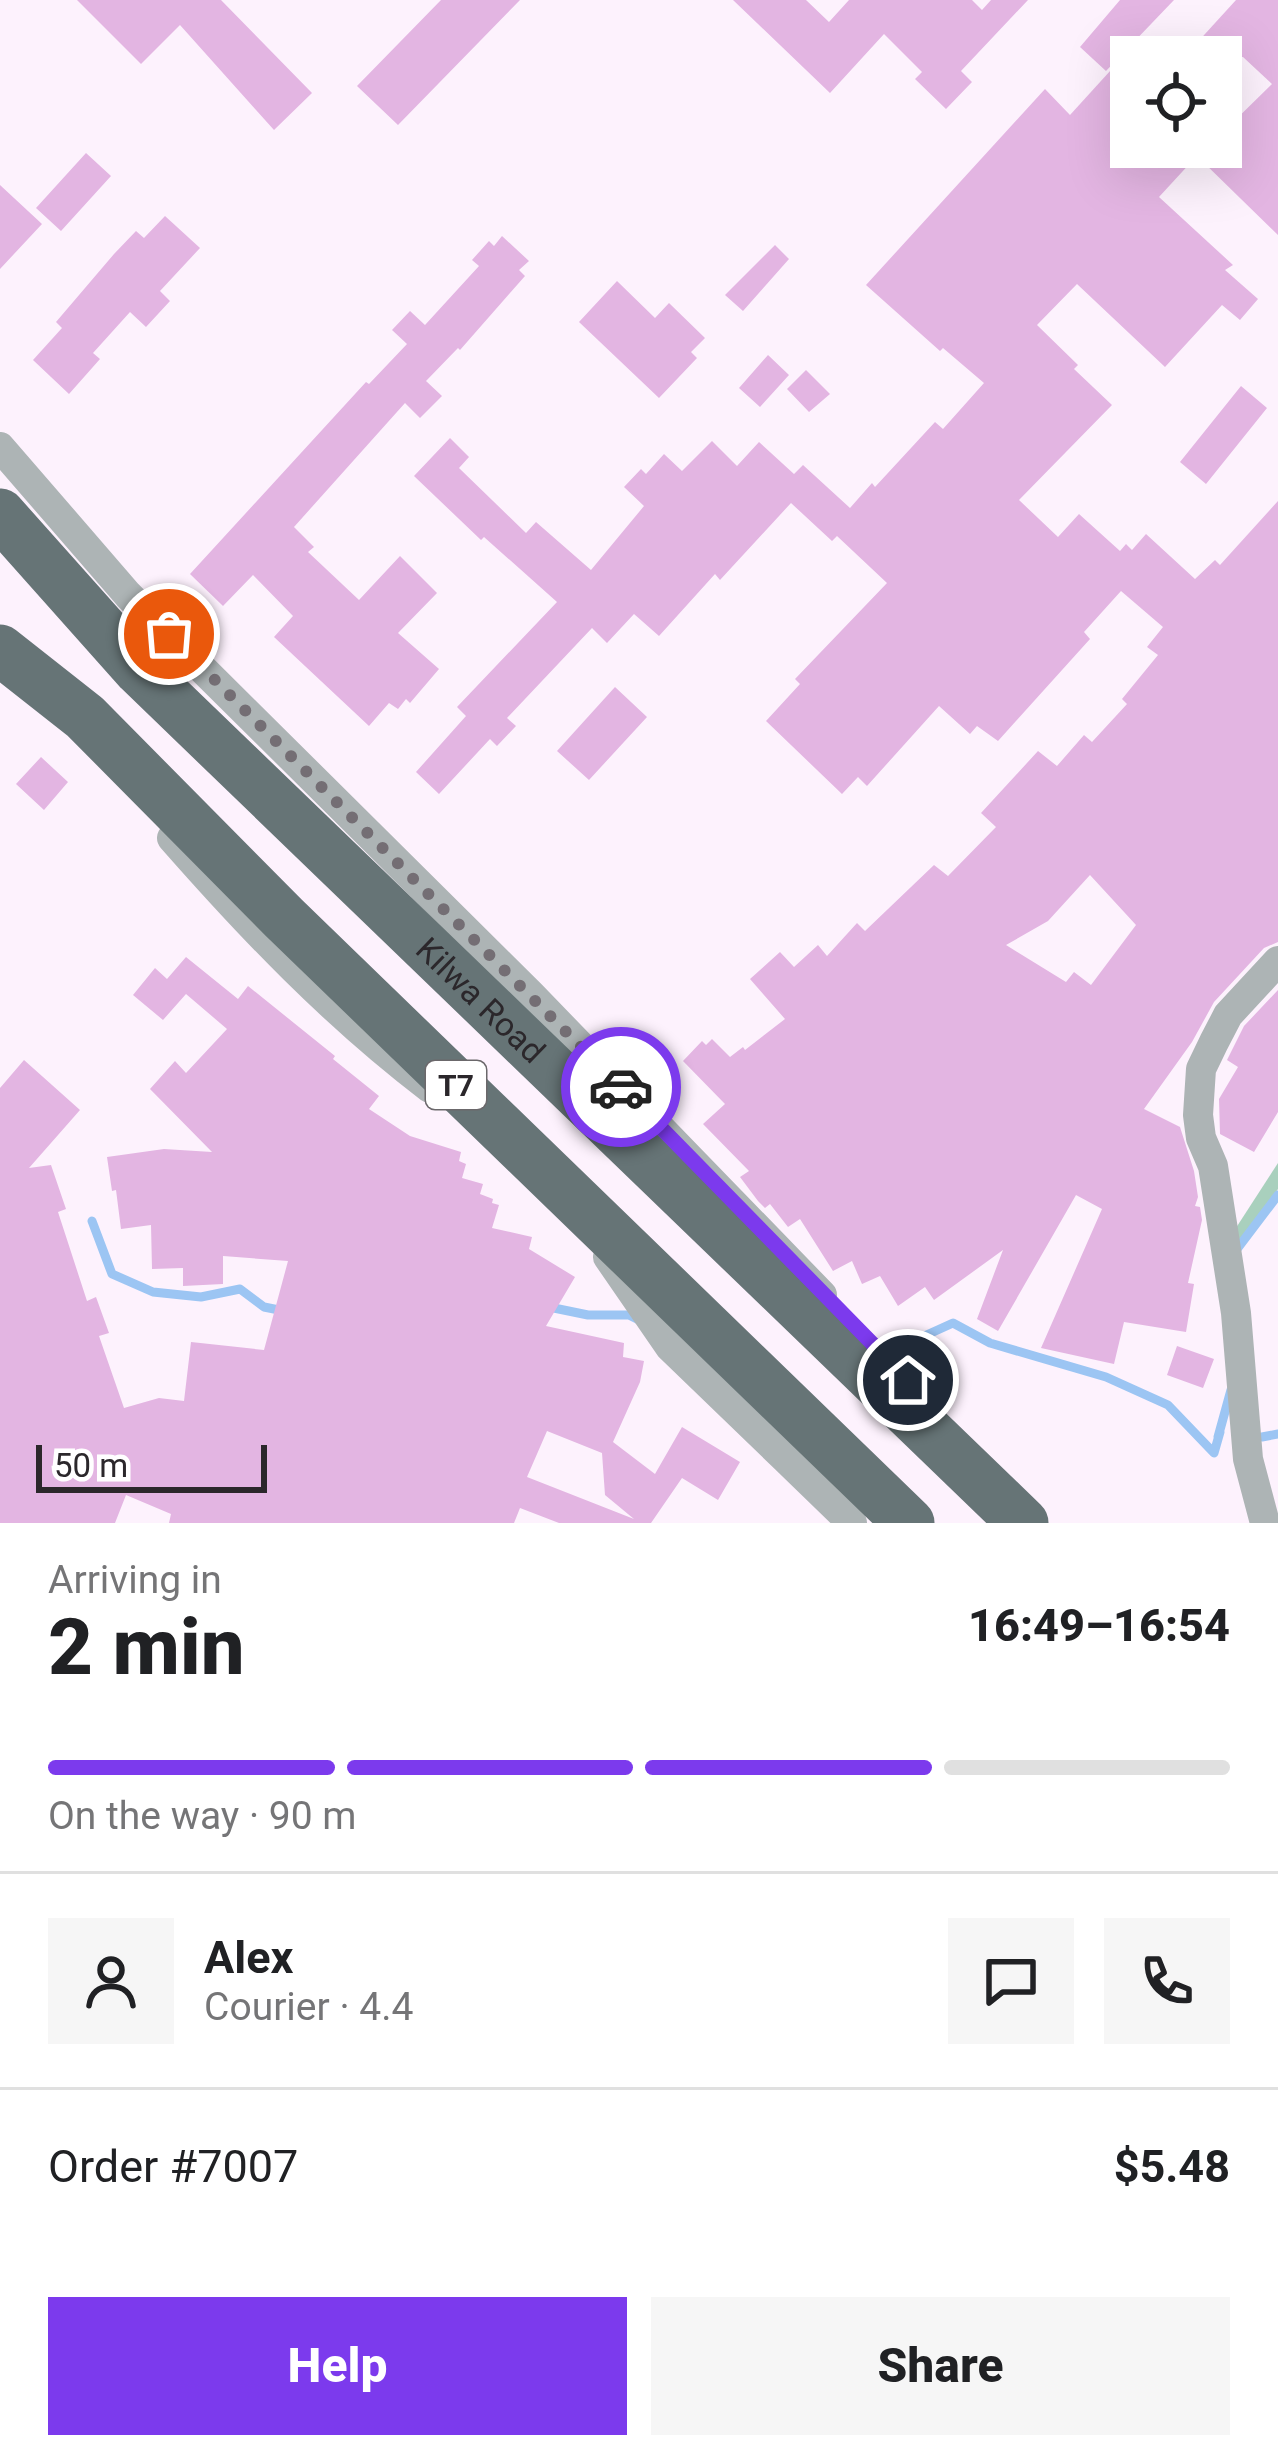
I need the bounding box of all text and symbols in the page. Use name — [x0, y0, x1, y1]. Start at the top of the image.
map controls — [1110, 36, 1242, 168]
button: locate — [1110, 36, 1242, 168]
pin — [118, 583, 220, 685]
icon: bag — [136, 601, 202, 667]
street label: Kilwa Road — [408, 929, 553, 1071]
courier — [561, 1027, 681, 1147]
icon: car — [588, 1054, 654, 1120]
road number: T7 — [426, 1061, 486, 1109]
pin — [857, 1329, 959, 1431]
icon: home — [875, 1347, 941, 1413]
scale bar — [36, 1439, 267, 1492]
text: 50 m — [54, 1446, 128, 1485]
text: Arriving in — [48, 1557, 222, 1603]
text: 16:49–16:54 — [968, 1599, 1230, 1652]
text: 2 min — [48, 1602, 245, 1693]
text: On the way · 90 m — [48, 1793, 357, 1839]
button: person — [48, 1918, 174, 2044]
button: chat — [948, 1918, 1074, 2044]
button: phone — [1104, 1918, 1230, 2044]
text: Alex — [204, 1931, 293, 1984]
text: Courier · 4.4 — [204, 1984, 413, 2030]
text: Order #7007 — [48, 2140, 298, 2193]
text: $5.48 — [1114, 2140, 1230, 2193]
button: Help — [48, 2297, 627, 2435]
button: Share — [651, 2297, 1230, 2435]

